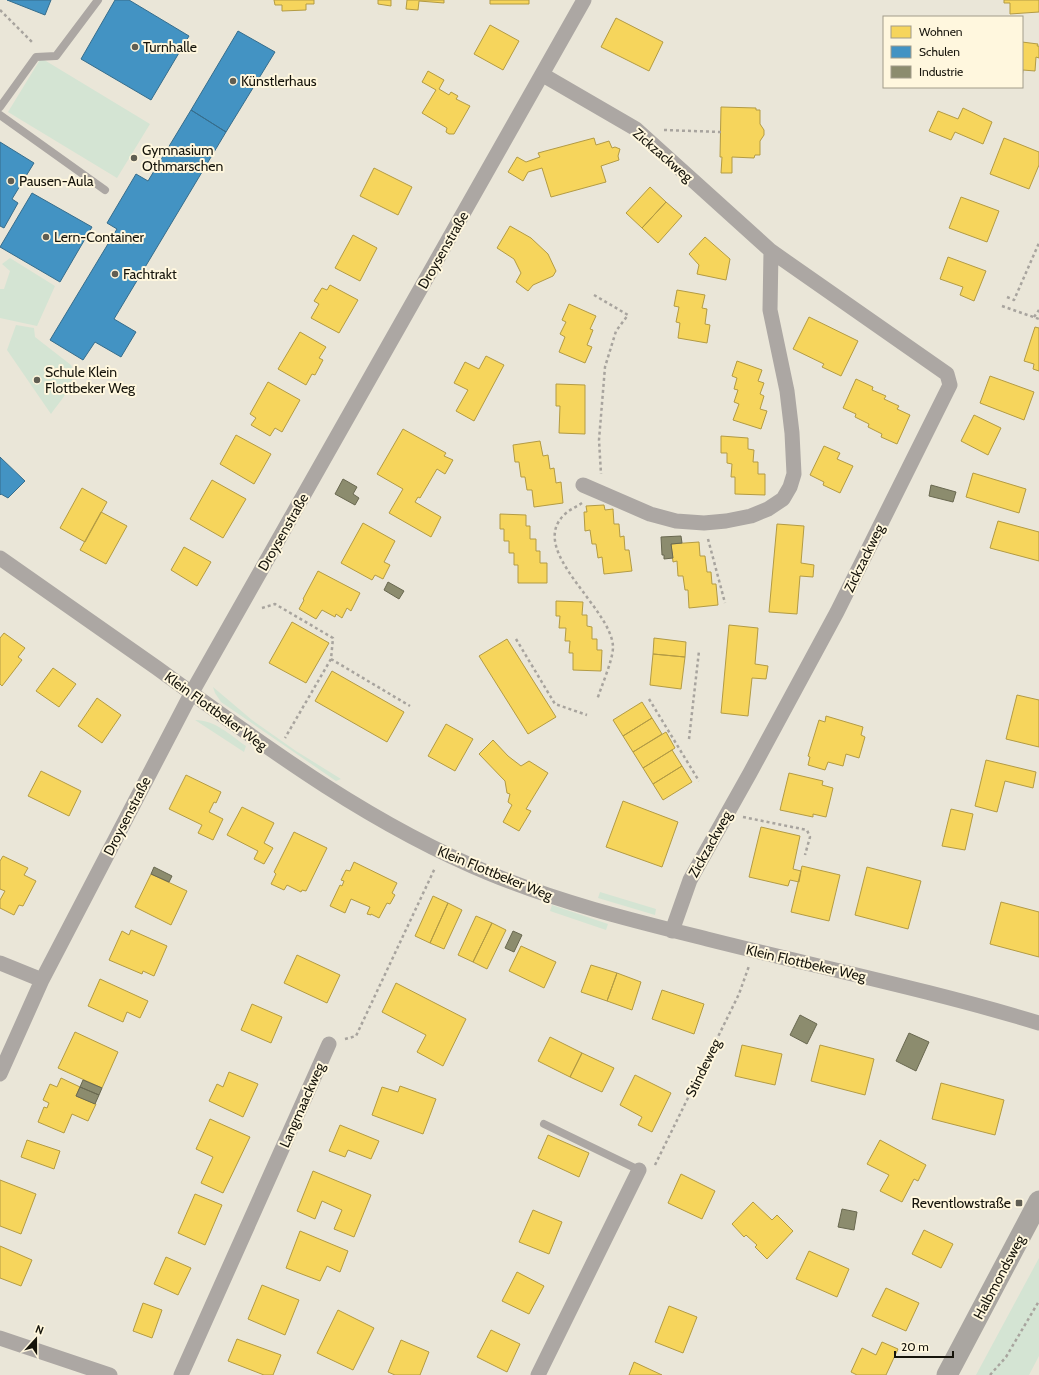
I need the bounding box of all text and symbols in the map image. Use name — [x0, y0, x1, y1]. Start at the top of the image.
legend — [883, 16, 1023, 88]
text: Wohnen — [919, 24, 963, 39]
place label: Turnhalle — [143, 38, 197, 56]
marker: Turnhalle — [130, 42, 140, 52]
text: Schulen — [919, 44, 960, 59]
text: Industrie — [919, 64, 963, 79]
place label: Künstlerhaus — [241, 72, 317, 90]
marker: Künstlerhaus — [228, 76, 238, 86]
street label: Zickzackweg — [629, 124, 697, 187]
place label: Gymnasium Othmarschen — [142, 141, 223, 175]
marker: Gymnasium Othmarschen — [129, 153, 139, 163]
place label: Pausen-Aula — [19, 172, 94, 190]
marker: Pausen-Aula — [6, 176, 16, 186]
street label: Droysenstraße — [414, 208, 472, 292]
place label: Lern-Container — [54, 228, 144, 246]
marker: Lern-Container — [41, 232, 51, 242]
place label: Fachtrakt — [123, 265, 177, 283]
marker: Fachtrakt — [110, 269, 120, 279]
place label: Schule Klein Flottbeker Weg — [45, 363, 136, 397]
marker: Schule Klein Flottbeker Weg — [32, 375, 42, 385]
street label: Droysenstraße — [254, 490, 312, 574]
street label: Zickzackweg — [840, 520, 889, 595]
street label: Klein Flottbeker Weg — [161, 668, 272, 755]
street label: Droysenstraße — [99, 773, 155, 859]
street label: Zickzackweg — [684, 807, 736, 880]
street label: Klein Flottbeker Weg — [435, 842, 556, 905]
street label: Klein Flottbeker Weg — [744, 940, 869, 986]
street label: Stindeweg — [681, 1035, 725, 1100]
street label: Langmaackweg — [275, 1059, 329, 1150]
place label: Reventlowstraße — [912, 1194, 1011, 1212]
marker: Reventlowstraße — [1014, 1198, 1024, 1208]
street label: Halbmondsweg — [969, 1231, 1029, 1322]
north arrow — [16, 1319, 56, 1359]
text: N — [33, 1322, 46, 1338]
scale bar — [895, 1333, 953, 1359]
text: 20 m — [901, 1339, 929, 1354]

